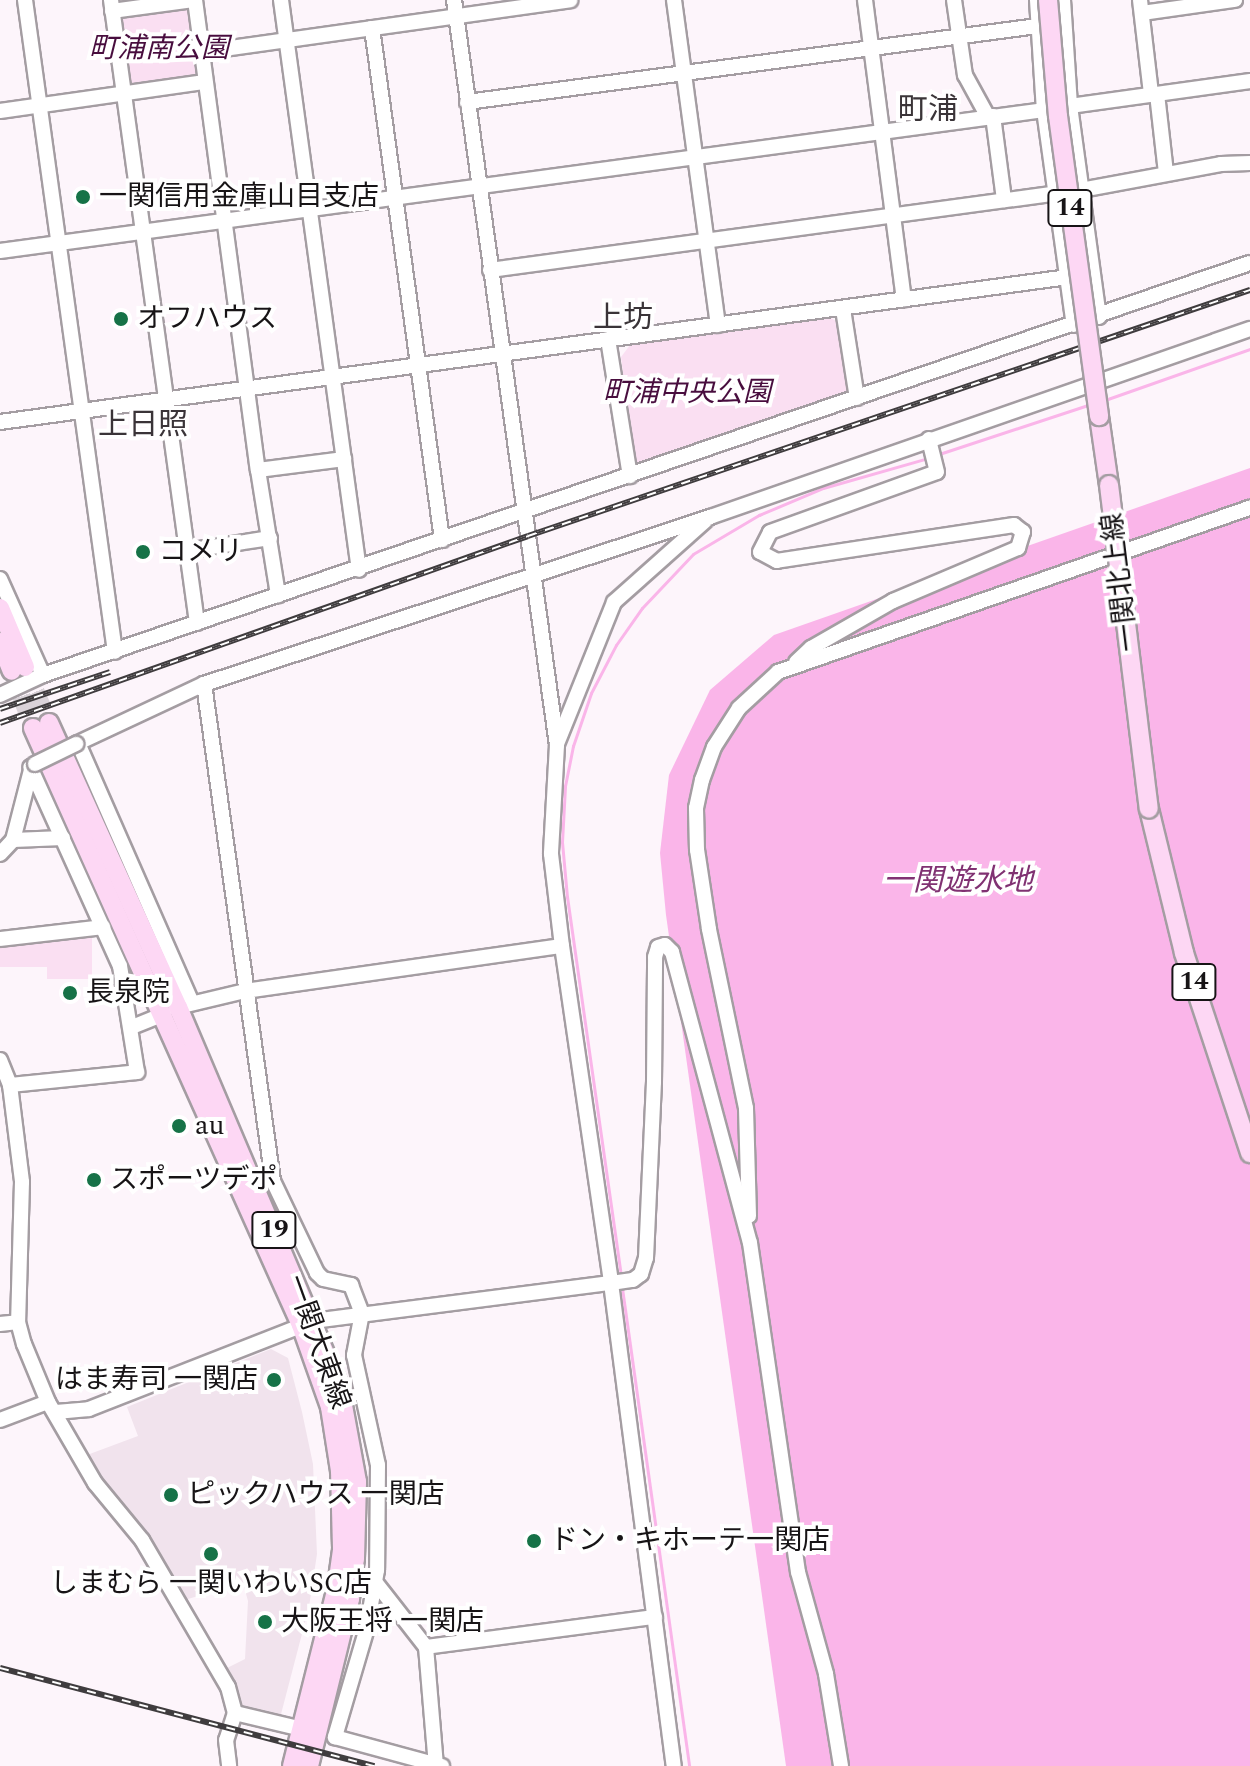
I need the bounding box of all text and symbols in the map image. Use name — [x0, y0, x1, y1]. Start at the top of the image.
park label: 町浦南公園 — [89, 32, 229, 66]
district label: 町浦 — [898, 92, 958, 128]
place label: 一関信用金庫山目支店 — [99, 180, 379, 214]
road number: 14 — [1046, 186, 1094, 230]
marker: 一関信用金庫山目支店 — [74, 188, 92, 206]
district label: 上坊 — [593, 300, 653, 336]
place label: オフハウス — [137, 302, 277, 336]
marker: オフハウス — [112, 310, 130, 328]
park label: 町浦中央公園 — [603, 376, 771, 410]
district label: 上日照 — [98, 407, 188, 443]
street label: 一関北上線 — [1096, 510, 1146, 654]
place label: コメリ — [159, 535, 243, 569]
marker: コメリ — [134, 543, 152, 561]
water label: 一関遊水地 — [883, 863, 1033, 899]
road number: 14 — [1170, 960, 1218, 1004]
place label: 長泉院 — [86, 976, 170, 1010]
marker: 長泉院 — [61, 984, 79, 1002]
place label: au — [195, 1109, 224, 1143]
marker: au — [170, 1117, 188, 1135]
place label: スポーツデポ — [110, 1163, 278, 1197]
marker: スポーツデポ — [85, 1171, 103, 1189]
road number: 19 — [250, 1208, 298, 1252]
street label: 一関大東線 — [277, 1270, 357, 1414]
place label: はま寿司 一関店 — [55, 1363, 258, 1397]
marker: はま寿司 一関店 — [265, 1371, 283, 1389]
place label: ピックハウス 一関店 — [187, 1478, 446, 1512]
marker: ピックハウス 一関店 — [162, 1486, 180, 1504]
place label: ドン・キホーテ一関店 — [550, 1524, 830, 1558]
marker: ドン・キホーテ一関店 — [525, 1532, 543, 1550]
marker: しまむら 一関いわいSC店 — [202, 1545, 220, 1563]
place label: しまむら 一関いわいSC店 — [50, 1567, 372, 1601]
place label: 大阪王将 一関店 — [281, 1605, 484, 1639]
marker: 大阪王将 一関店 — [256, 1613, 274, 1631]

